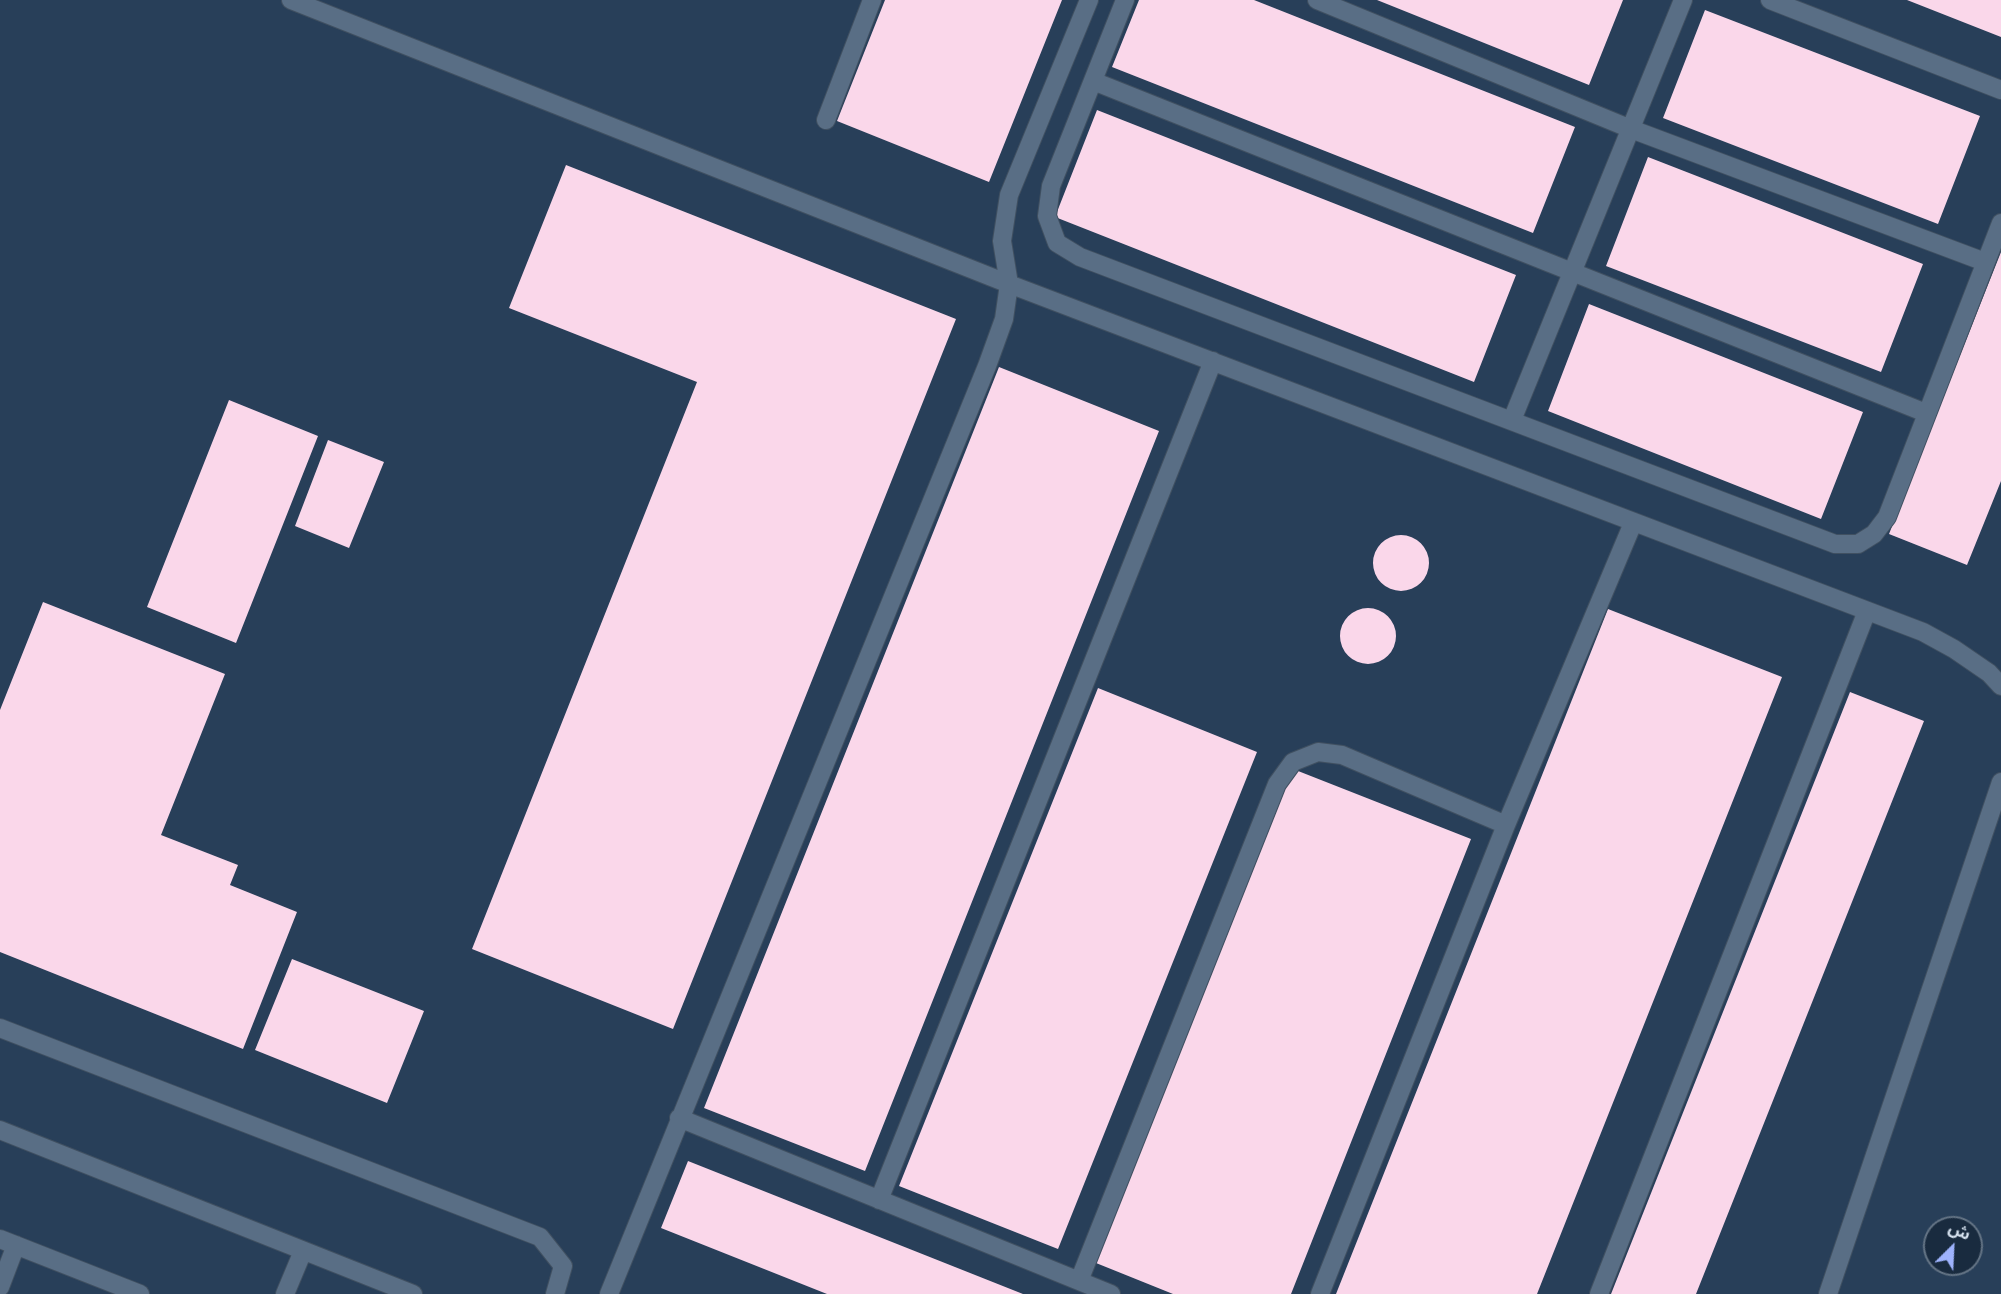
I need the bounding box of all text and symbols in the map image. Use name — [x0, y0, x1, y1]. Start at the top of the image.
north arrow — [1923, 1216, 1983, 1276]
text: ش — [1946, 1218, 1974, 1244]

